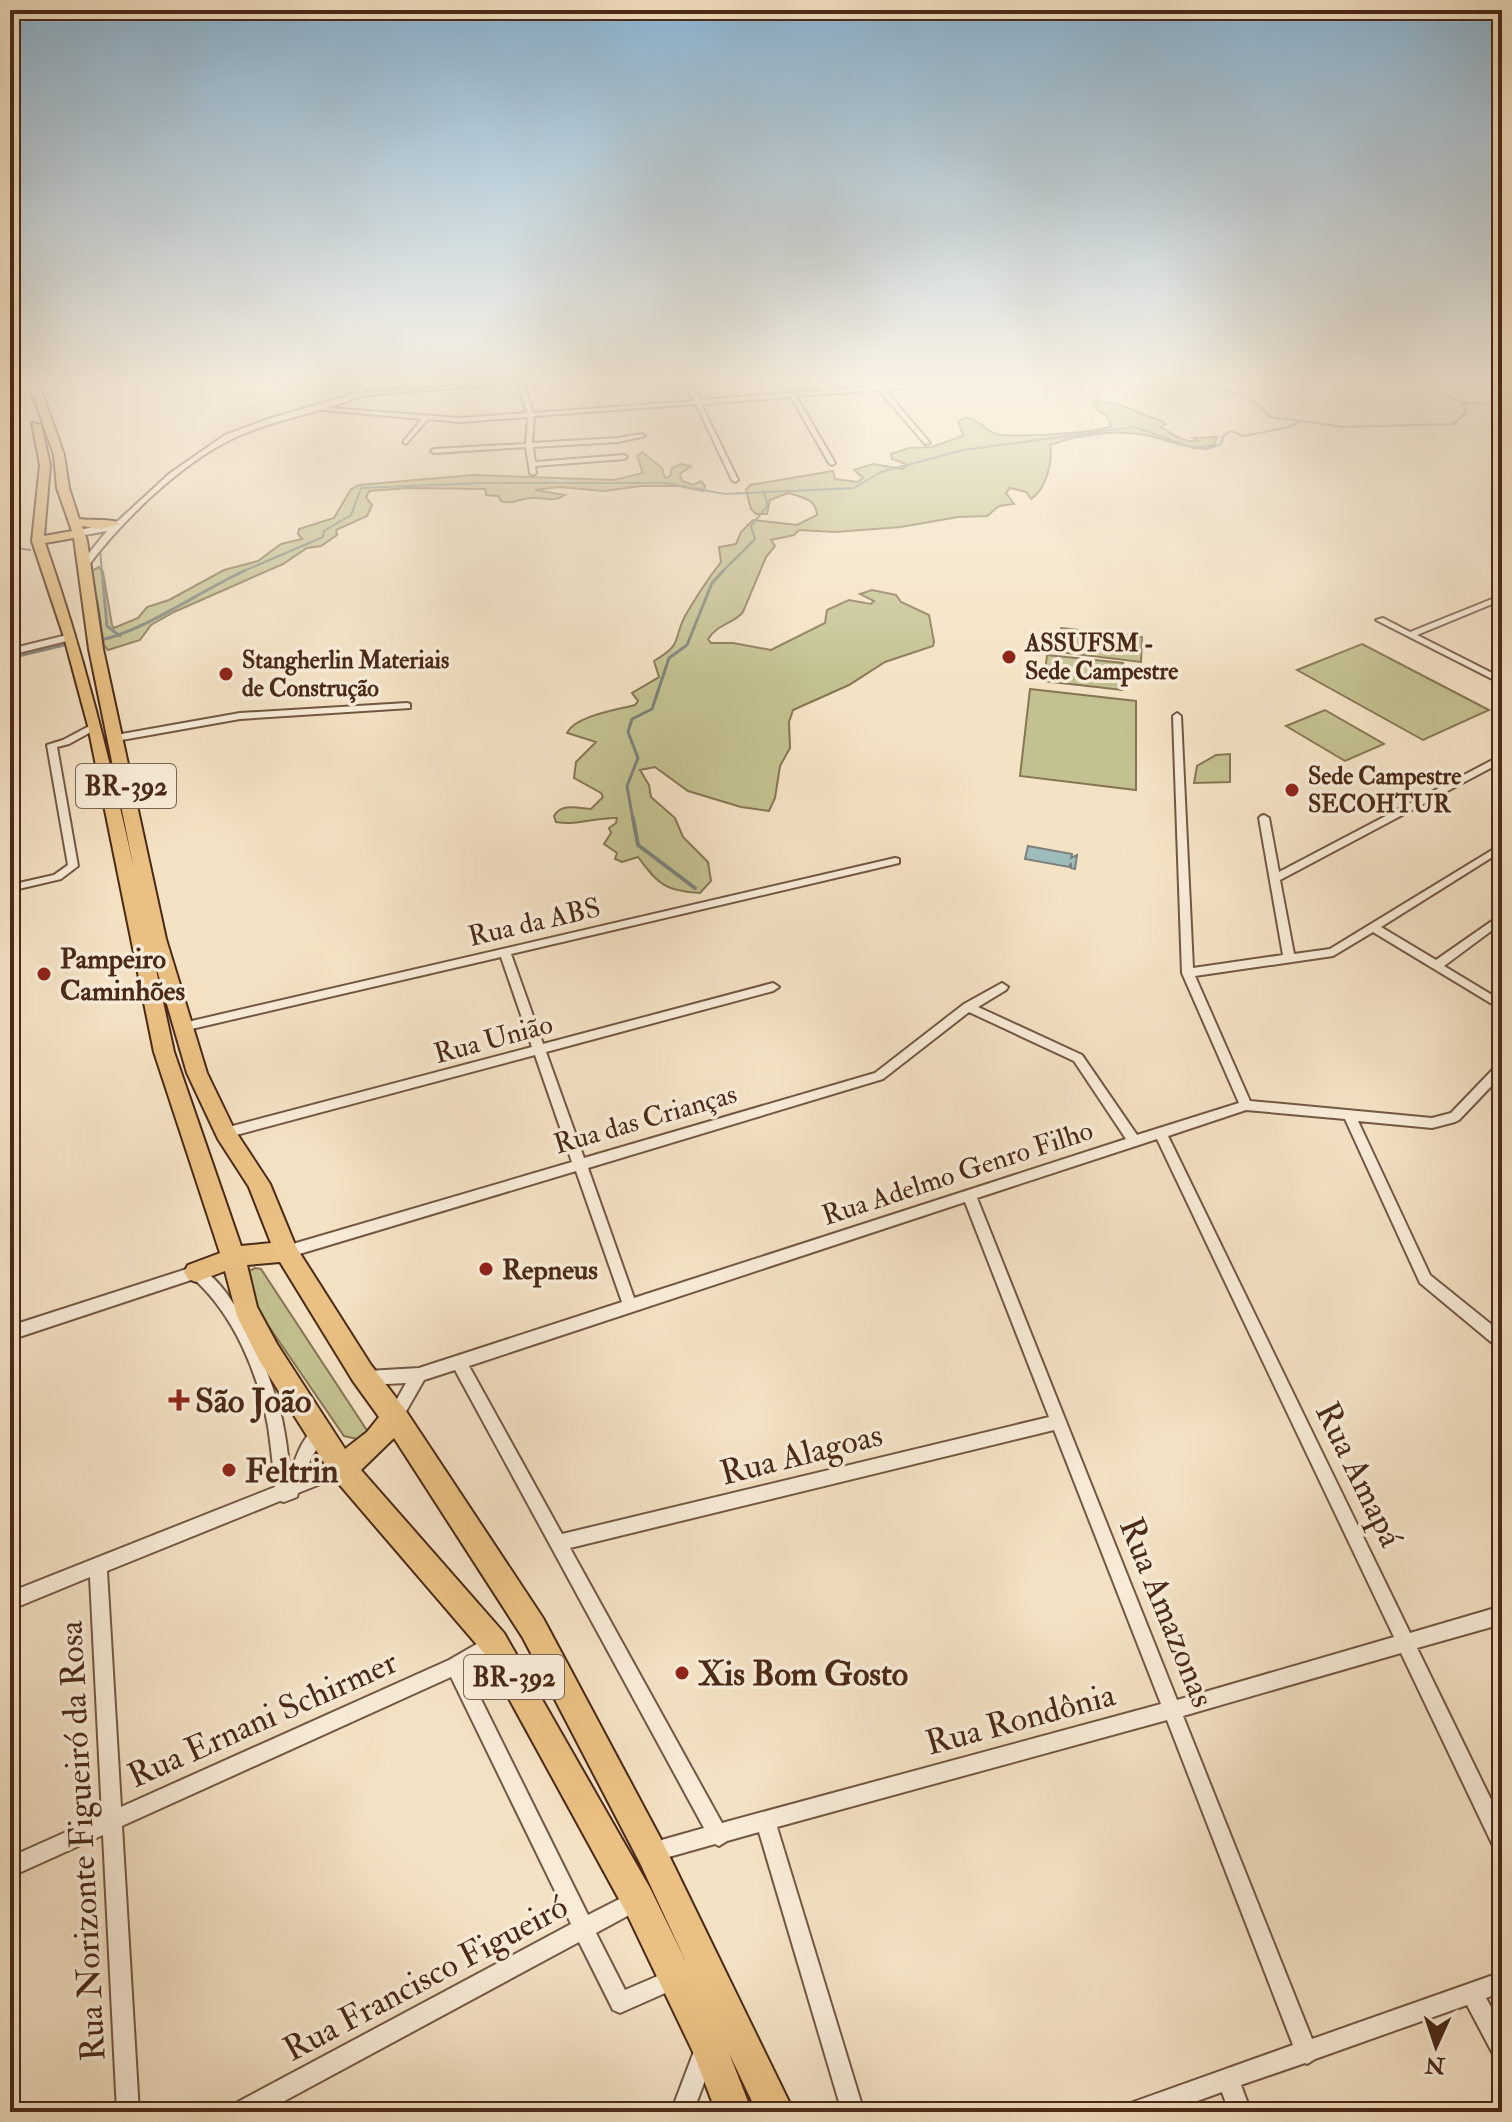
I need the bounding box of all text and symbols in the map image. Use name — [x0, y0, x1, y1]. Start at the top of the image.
place label: ASSUFSM - Sede Campestre — [1024, 628, 1178, 687]
place label: Stangherlin Materiais de Construção — [242, 645, 449, 704]
marker: ASSUFSM - Sede Campestre — [1000, 648, 1018, 666]
marker: Stangherlin Materiais de Construção — [217, 665, 235, 683]
place label: Sede Campestre SECOHTUR — [1308, 761, 1461, 820]
road number: BR-392 — [76, 764, 176, 808]
marker: Sede Campestre SECOHTUR — [1283, 781, 1301, 799]
street label: Rua da ABS — [465, 890, 604, 955]
place label: Pampeiro Caminhões — [60, 942, 185, 1009]
marker: Pampeiro Caminhões — [35, 965, 53, 983]
street label: Rua União — [430, 1007, 557, 1072]
street label: Rua das Crianças — [550, 1077, 741, 1162]
street label: Rua Adelmo Genro Filho — [818, 1113, 1097, 1234]
place label: Repneus — [502, 1253, 598, 1288]
marker: Repneus — [477, 1260, 495, 1278]
place label: São João — [195, 1380, 311, 1423]
marker: São João — [170, 1391, 188, 1409]
street label: Rua Amapá — [1305, 1395, 1413, 1555]
street label: Rua Alagoas — [716, 1414, 887, 1495]
place label: Feltrin — [245, 1450, 339, 1493]
marker: Feltrin — [220, 1461, 238, 1479]
street label: Rua Amazonas — [1109, 1511, 1224, 1714]
street label: Rua Norizonte Figueiró da Rosa — [49, 1619, 116, 2062]
street label: Rua Ernani Schirmer — [121, 1641, 404, 1798]
place label: Xis Bom Gosto — [698, 1653, 908, 1696]
road number: BR-392 — [464, 1655, 564, 1699]
marker: Xis Bom Gosto — [673, 1664, 691, 1682]
street label: Rua Rondônia — [921, 1673, 1121, 1765]
street label: Rua Francisco Figueiró — [276, 1885, 575, 2071]
north arrow — [1396, 2006, 1476, 2086]
text: N — [1424, 2050, 1447, 2080]

